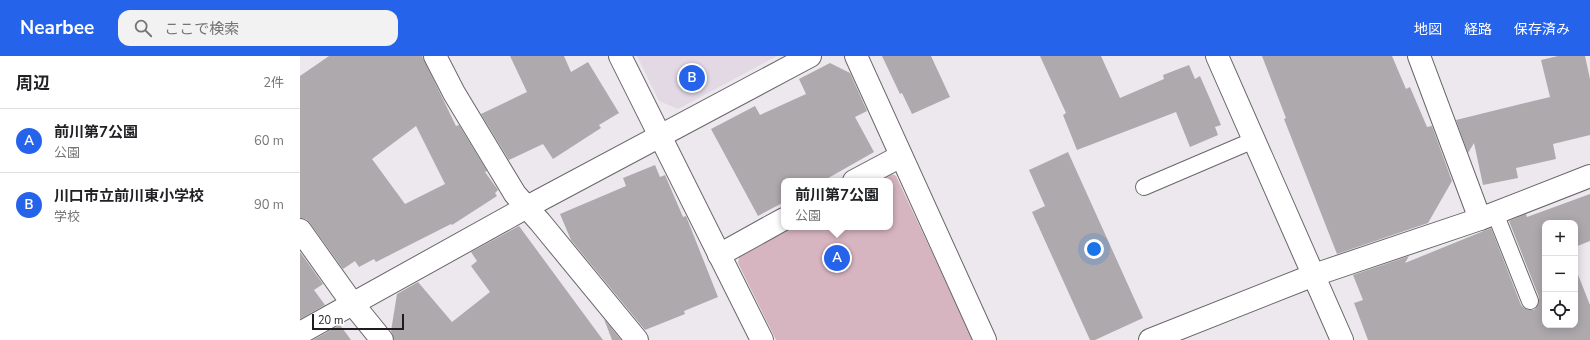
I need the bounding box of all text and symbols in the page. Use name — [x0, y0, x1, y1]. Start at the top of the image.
search box — [118, 10, 398, 46]
text: Nearbee — [20, 15, 94, 41]
icon: search — [132, 17, 154, 39]
text: ここで検索 — [164, 19, 239, 39]
text: 地図 — [1414, 20, 1442, 39]
text: 経路 — [1464, 20, 1492, 39]
text: 保存済み — [1514, 20, 1570, 39]
pin: B — [679, 63, 705, 93]
text: 周辺 — [16, 72, 50, 95]
text: 2件 — [263, 74, 284, 92]
text: 前川第7公園 — [54, 122, 138, 142]
text: A — [24, 132, 34, 150]
text: 60 m — [254, 132, 284, 150]
text: 公園 — [54, 144, 80, 162]
popup — [781, 178, 893, 230]
text: 前川第7公園 — [795, 185, 879, 205]
text: 川口市立前川東小学校 — [54, 186, 204, 206]
text: B — [25, 196, 33, 214]
text: 90 m — [254, 196, 284, 214]
text: 公園 — [795, 207, 821, 225]
text: 学校 — [54, 208, 80, 226]
map controls — [1542, 220, 1578, 328]
button: + — [1542, 220, 1578, 256]
your location — [1084, 239, 1104, 259]
pin: A — [824, 243, 850, 273]
button: − — [1542, 256, 1578, 292]
button: locate — [1542, 292, 1578, 328]
scale bar — [312, 312, 404, 331]
text: 20 m — [318, 313, 343, 328]

